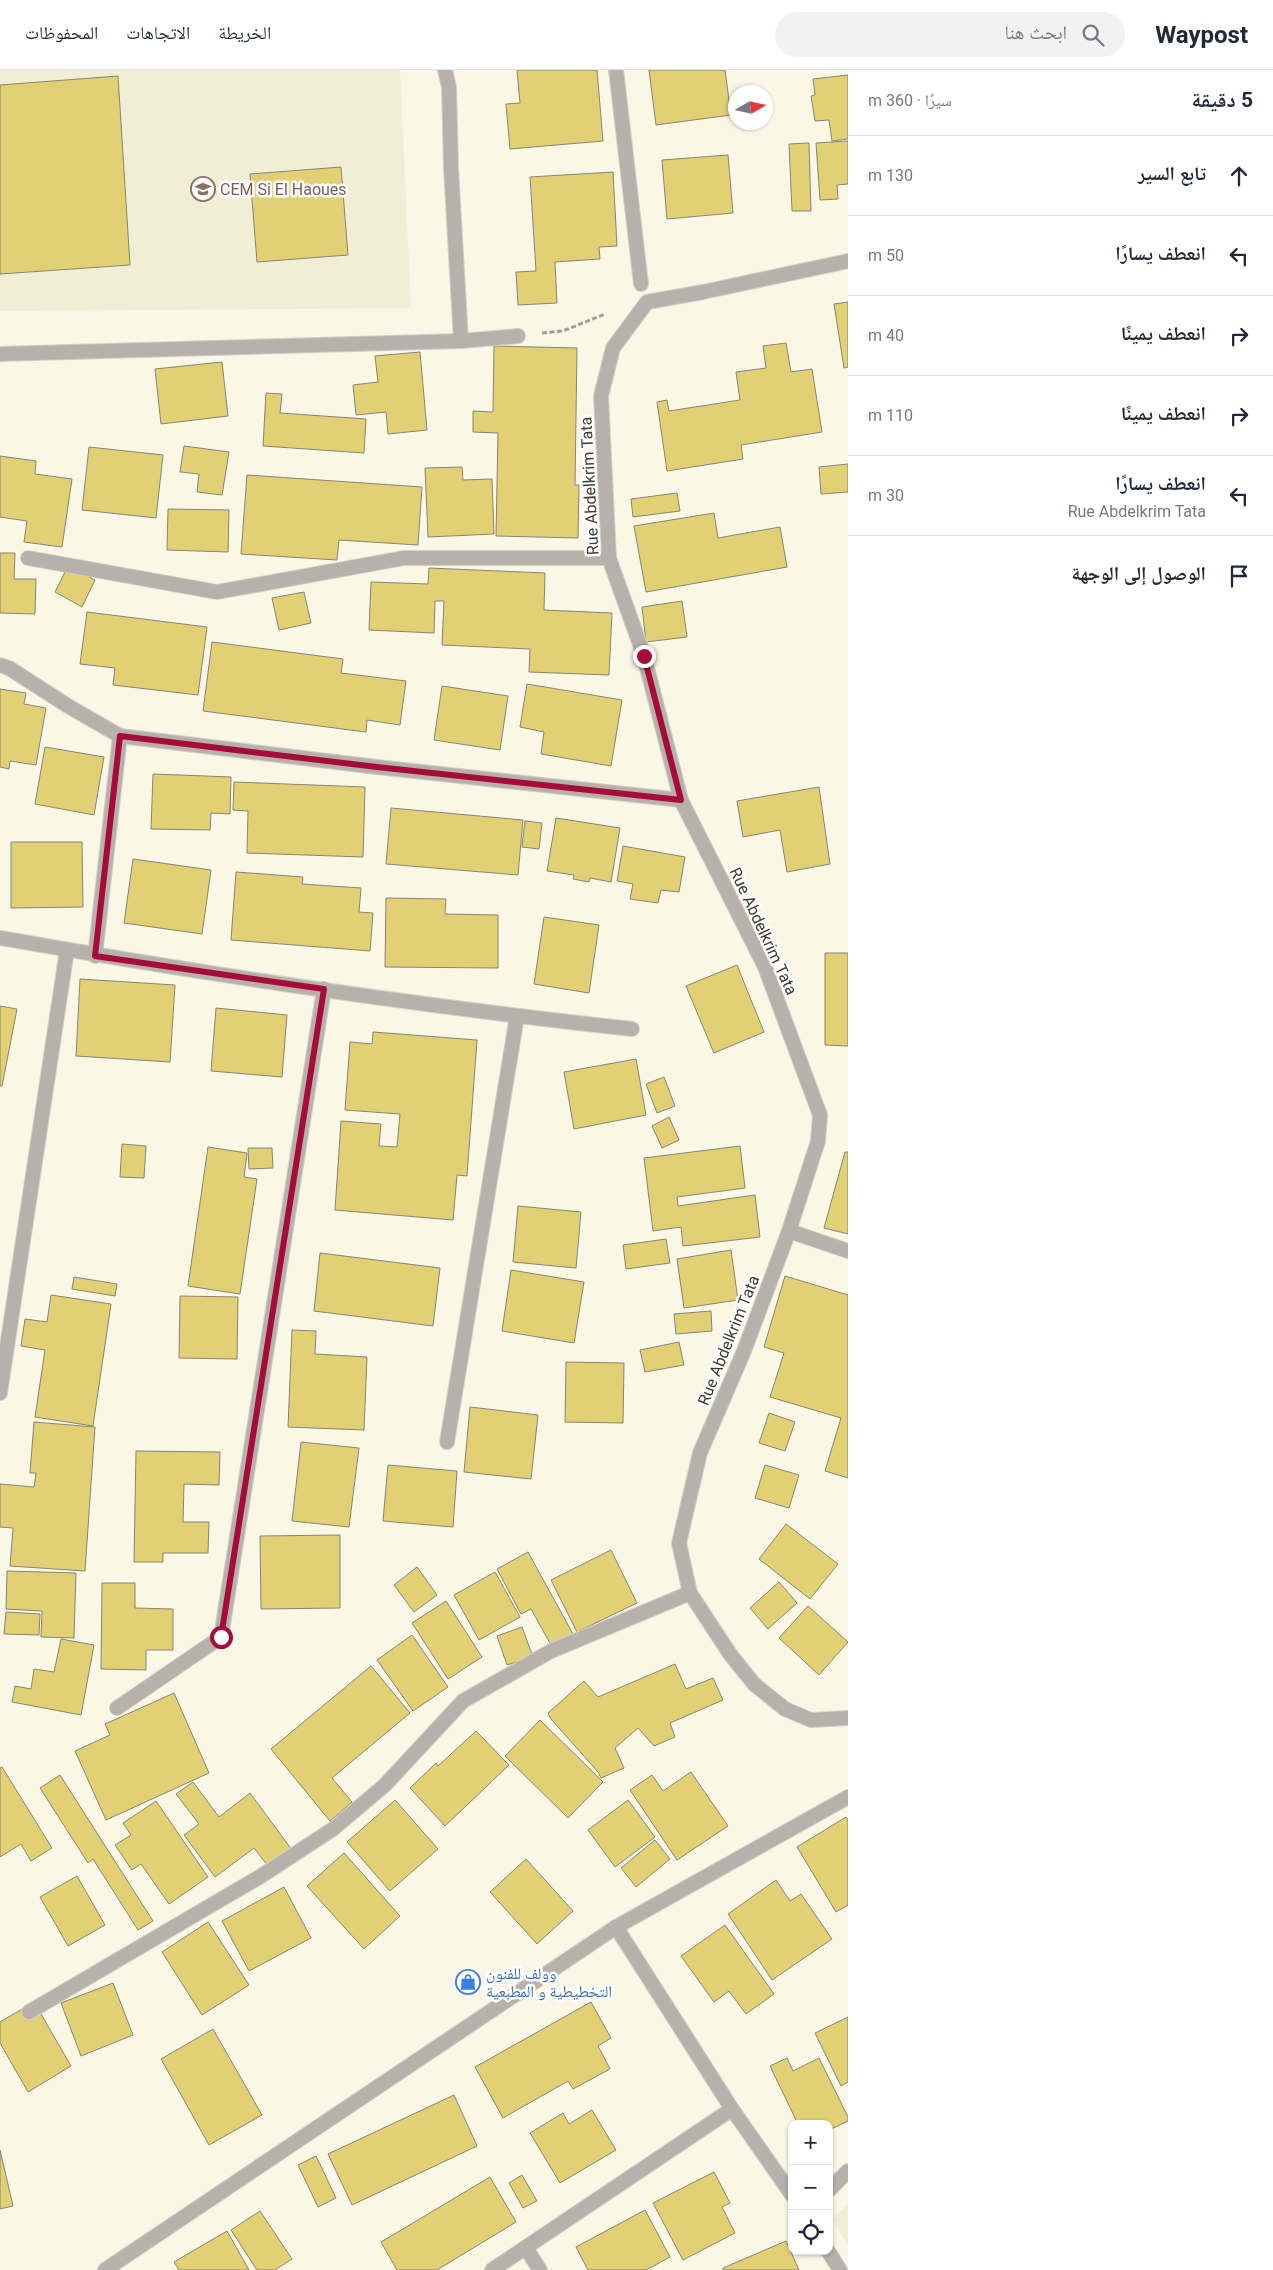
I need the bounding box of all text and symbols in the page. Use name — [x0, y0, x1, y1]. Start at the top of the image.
search box — [775, 12, 1125, 57]
text: ابحث هنا — [1004, 21, 1067, 44]
icon: search — [1079, 21, 1107, 49]
text: Waypost — [1155, 21, 1248, 49]
text: المحفوظات — [25, 22, 98, 43]
text: الاتجاهات — [126, 22, 190, 43]
text: الخريطة — [218, 22, 271, 43]
north arrow — [728, 85, 773, 130]
text: 5 دقيقة — [1192, 88, 1253, 112]
text: سيرًا · 360 m — [868, 91, 952, 110]
text: تابع السير — [1138, 162, 1206, 185]
icon: ahead — [1225, 162, 1253, 190]
text: 130 m — [868, 166, 913, 185]
school or university icon: CEM Si El Haoues — [190, 176, 216, 202]
place label: CEM Si El Haoues — [220, 180, 347, 199]
text: انعطف يسارًا — [1115, 242, 1206, 265]
icon: left — [1225, 242, 1253, 270]
text: 50 m — [868, 246, 904, 265]
text: انعطف يمينًا — [1121, 322, 1206, 345]
icon: right — [1225, 322, 1253, 350]
text: 40 m — [868, 326, 904, 345]
text: انعطف يمينًا — [1121, 402, 1206, 425]
icon: right — [1225, 402, 1253, 430]
text: 110 m — [868, 406, 913, 425]
street label: Rue Abdelkrim Tata — [576, 416, 603, 556]
text: انعطف يسارًا — [1115, 472, 1206, 495]
icon: left — [1225, 482, 1253, 510]
text: 30 m — [868, 486, 904, 505]
text: Rue Abdelkrim Tata — [1068, 502, 1206, 521]
text: الوصول إلى الوجهة — [1072, 562, 1206, 585]
icon: arrive — [1225, 562, 1253, 590]
route end — [633, 645, 656, 668]
street label: Rue Abdelkrim Tata — [726, 864, 801, 998]
street label: Rue Abdelkrim Tata — [694, 1272, 763, 1408]
route start — [210, 1626, 233, 1649]
place label: وولف للفنون التخطيطية و المطبعية — [486, 1964, 612, 2001]
shop icon: وولف للفنون التخطيطية و المطبعية — [455, 1969, 481, 1995]
map controls — [788, 2120, 833, 2255]
button: + — [788, 2120, 833, 2165]
button: − — [788, 2165, 833, 2210]
button: locate — [788, 2210, 833, 2255]

